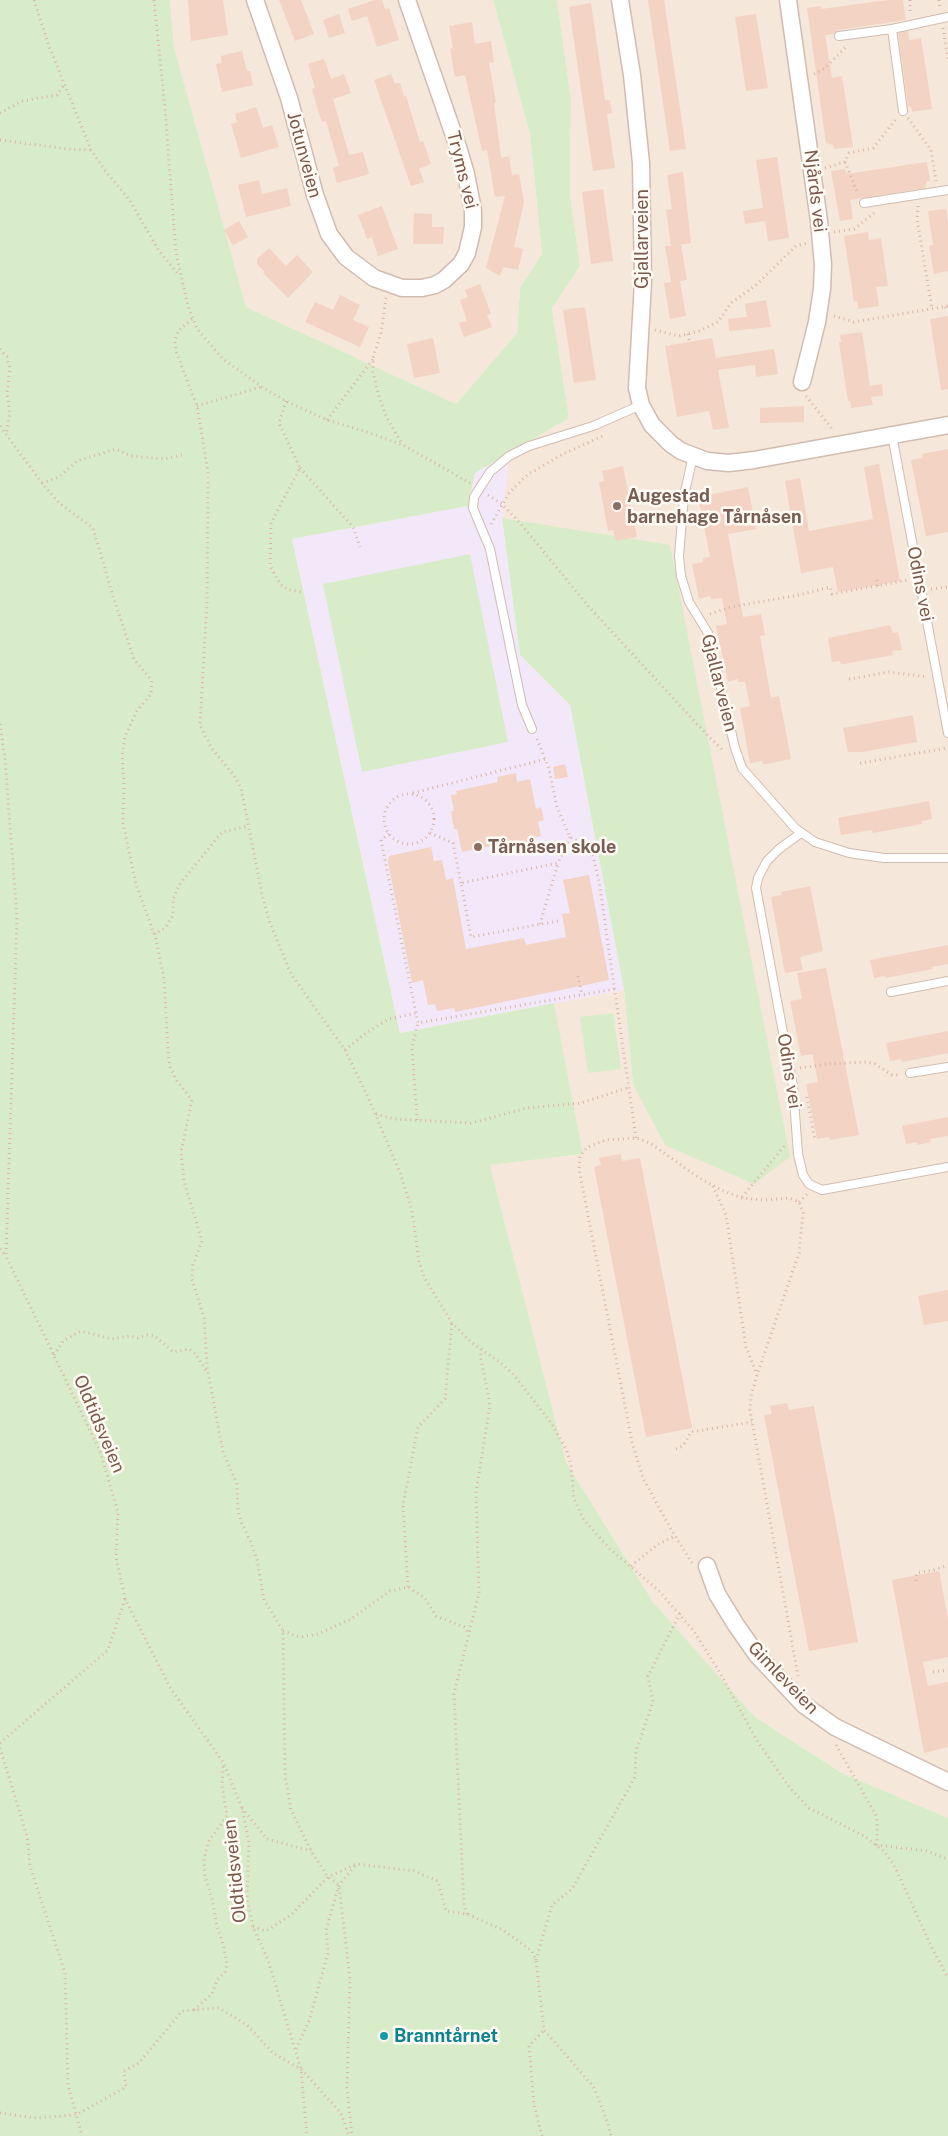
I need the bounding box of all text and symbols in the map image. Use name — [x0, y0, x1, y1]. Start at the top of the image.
street label: Jotunveien — [282, 109, 326, 201]
street label: Tryms vei — [442, 129, 482, 211]
street label: Njårds vei — [799, 149, 831, 233]
street label: Gjallarveien — [631, 189, 653, 289]
place label: Augestad barnehage Tårnåsen — [627, 485, 802, 528]
marker: Augestad barnehage Tårnåsen — [611, 500, 623, 512]
street label: Odins vei — [902, 545, 938, 623]
street label: Gjallarveien — [696, 632, 742, 734]
place label: Tårnåsen skole — [488, 836, 616, 858]
marker: Tårnåsen skole — [472, 841, 484, 853]
street label: Odins vei — [772, 1032, 806, 1110]
street label: Oldtidsveien — [69, 1372, 129, 1476]
street label: Gimleveien — [743, 1637, 823, 1719]
street label: Oldtidsveien — [219, 1818, 251, 1924]
place label: Branntårnet — [394, 2025, 498, 2047]
marker: Branntårnet — [378, 2030, 390, 2042]

